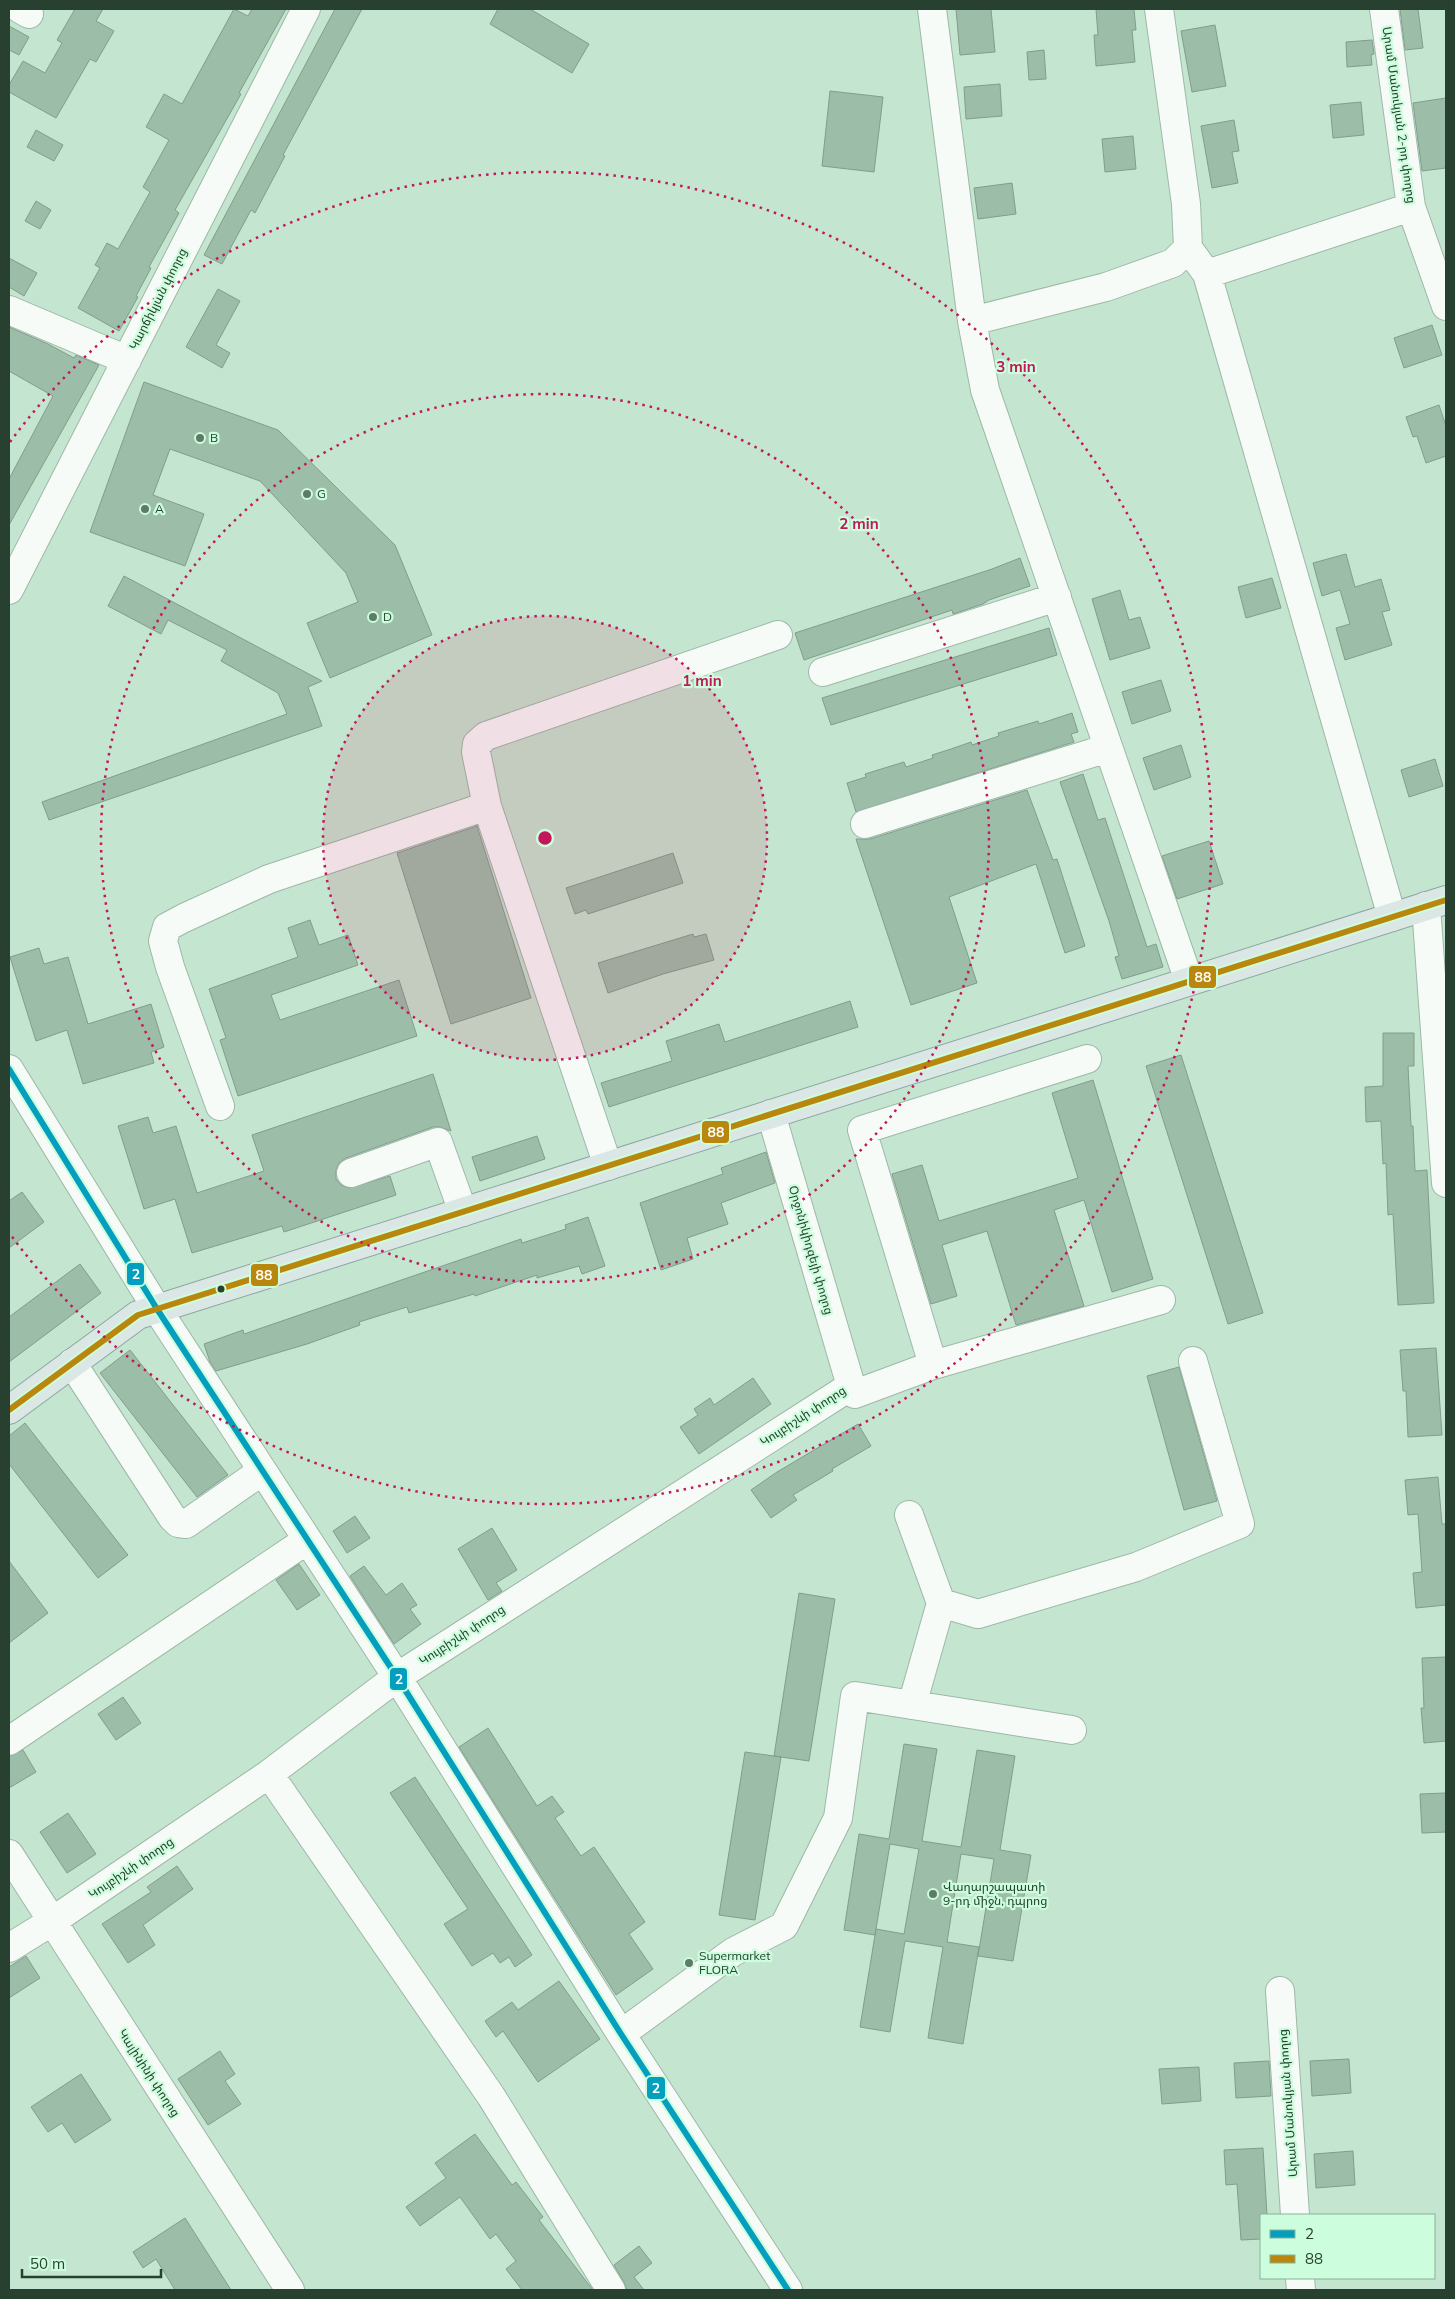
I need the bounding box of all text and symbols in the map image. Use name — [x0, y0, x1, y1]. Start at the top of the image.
street label: Արամ Մանուկյան 2-րդ փողոց — [1380, 25, 1419, 204]
street label: Կարճիկյան փողոց — [125, 245, 190, 352]
text: 3 min — [996, 357, 1036, 376]
place label: B — [210, 430, 218, 445]
marker: B — [194, 432, 206, 444]
place label: G — [317, 486, 326, 501]
marker: G — [301, 488, 313, 500]
place label: A — [155, 501, 164, 516]
marker: A — [139, 503, 151, 515]
text: 2 min — [839, 514, 879, 533]
place label: D — [383, 609, 392, 624]
marker: D — [367, 611, 379, 623]
text: 1 min — [682, 671, 722, 690]
centre of rings — [536, 829, 554, 847]
line badge: 88 — [1188, 965, 1217, 989]
text: 88 — [1195, 968, 1211, 986]
line badge: 88 — [701, 1120, 730, 1144]
text: 88 — [708, 1123, 724, 1141]
street label: Օրջոնիկիդզեյի փողոց — [786, 1184, 837, 1316]
line badge: 2 — [126, 1262, 145, 1286]
line badge: 88 — [250, 1263, 279, 1287]
text: 2 — [132, 1265, 140, 1283]
text: 88 — [256, 1266, 272, 1284]
unlabelled marker — [216, 1284, 226, 1294]
street label: Կույբիշևի փողոց — [757, 1382, 848, 1449]
street label: Կույբիշևի փողոց — [416, 1601, 507, 1668]
line badge: 2 — [389, 1667, 408, 1691]
text: 2 — [395, 1670, 403, 1688]
street label: Կույբիշևի փողոց — [85, 1834, 176, 1902]
place label: Վաղարշապատի 9-րդ միջն, դպրոց — [943, 1879, 1047, 1908]
marker: Վաղարշապատի 9-րդ միջն, դպրոց — [927, 1888, 939, 1900]
place label: Supermarket FLORA — [699, 1948, 770, 1977]
marker: Supermarket FLORA — [683, 1957, 695, 1969]
street label: Կալինինի փողոց — [115, 2026, 183, 2119]
street label: Արամ Մանուկյան փողոց — [1275, 2029, 1300, 2177]
line badge: 2 — [646, 2076, 666, 2100]
text: 2 — [652, 2079, 660, 2097]
legend — [1260, 2214, 1435, 2279]
text: 2 — [1305, 2224, 1314, 2243]
scale bar — [22, 2246, 161, 2278]
text: 88 — [1305, 2249, 1323, 2268]
text: 50 m — [30, 2254, 65, 2273]

